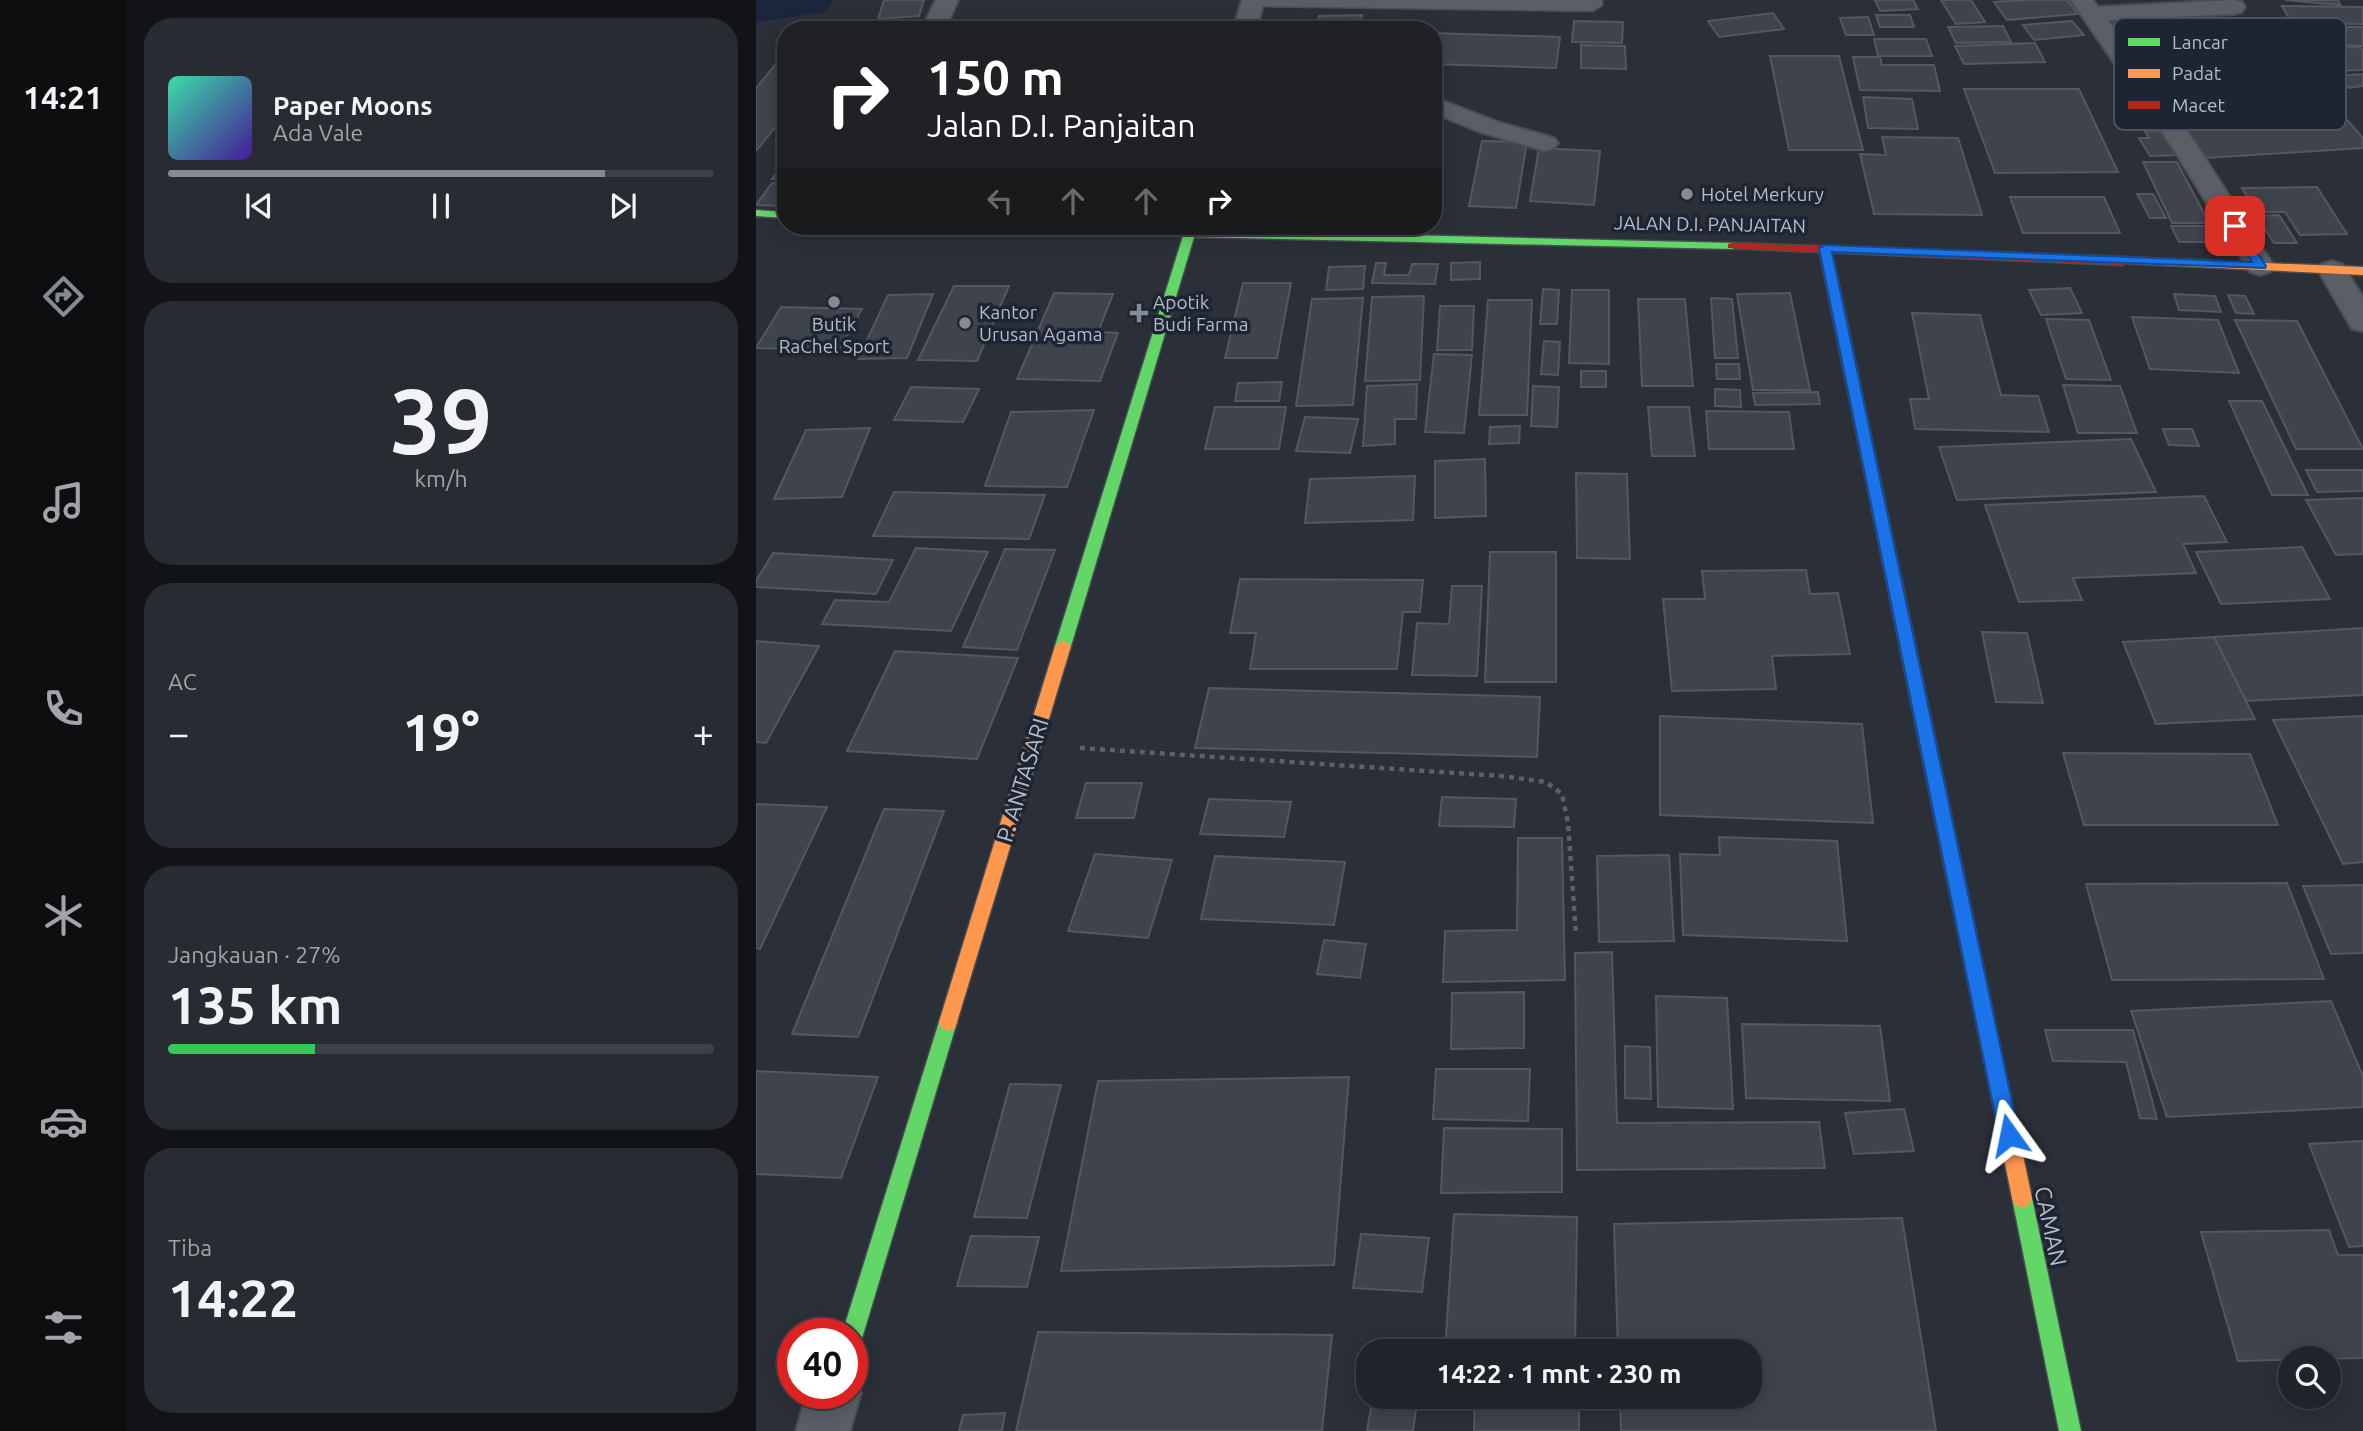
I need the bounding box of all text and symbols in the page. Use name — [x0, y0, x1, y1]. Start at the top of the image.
legend — [2114, 18, 2346, 130]
text: Lancar — [2172, 31, 2228, 53]
icon: right — [812, 49, 903, 140]
text: 150 m — [927, 49, 1064, 104]
text: Padat — [2172, 62, 2222, 84]
text: 14:21 — [23, 79, 103, 115]
text: Paper Moons — [273, 91, 432, 120]
text: Macet — [2172, 94, 2226, 116]
text: Jalan D.I. Panjaitan — [927, 107, 1196, 143]
text: Ada Vale — [273, 120, 363, 145]
icon: left — [981, 182, 1019, 220]
icon: ahead — [1054, 182, 1092, 220]
icon: ahead — [1127, 182, 1165, 220]
icon: right — [1200, 182, 1238, 220]
place label: Hotel Merkury — [1701, 183, 1824, 205]
marker: Hotel Merkury — [1679, 186, 1695, 202]
icon: previous — [240, 187, 278, 225]
icon: pause — [422, 187, 460, 225]
icon: next — [604, 187, 642, 225]
pin — [2205, 196, 2265, 256]
icon: arrive — [2216, 207, 2254, 245]
street label: JALAN D.I. PANJAITAN — [1614, 211, 1806, 237]
icon: directions — [39, 272, 88, 321]
place label: Apotik Budi Farma — [1153, 291, 1248, 335]
marker: Butik RaChel Sport — [826, 294, 842, 310]
place label: Kantor Urusan Agama — [979, 301, 1102, 345]
marker: Apotik Budi Farma — [1131, 305, 1147, 321]
place label: Butik RaChel Sport — [779, 313, 890, 357]
marker: Kantor Urusan Agama — [957, 315, 973, 331]
text: 39 — [390, 369, 492, 471]
text: km/h — [414, 466, 468, 491]
icon: music — [39, 478, 88, 527]
text: AC — [168, 669, 197, 694]
icon: phone — [39, 684, 88, 733]
text: 19° — [402, 703, 480, 761]
text: − — [168, 712, 189, 754]
text: + — [693, 712, 714, 754]
street label: P. ANTASARI — [991, 715, 1053, 845]
icon: climate — [39, 891, 88, 940]
text: Jangkauan · 27% — [168, 942, 340, 967]
text: 135 km — [168, 976, 342, 1034]
icon: car — [39, 1097, 88, 1146]
position arrow — [1972, 1098, 2046, 1172]
street label: CAMAN — [2030, 1184, 2072, 1268]
text: Tiba — [168, 1235, 212, 1260]
text: 14:22 — [168, 1269, 298, 1327]
icon: filters — [39, 1303, 88, 1352]
speed limit sign: 40 — [777, 1318, 868, 1409]
map controls — [2278, 1346, 2341, 1409]
button: search — [2278, 1346, 2341, 1409]
text: 14:22 · 1 mnt · 230 m — [1437, 1359, 1681, 1388]

